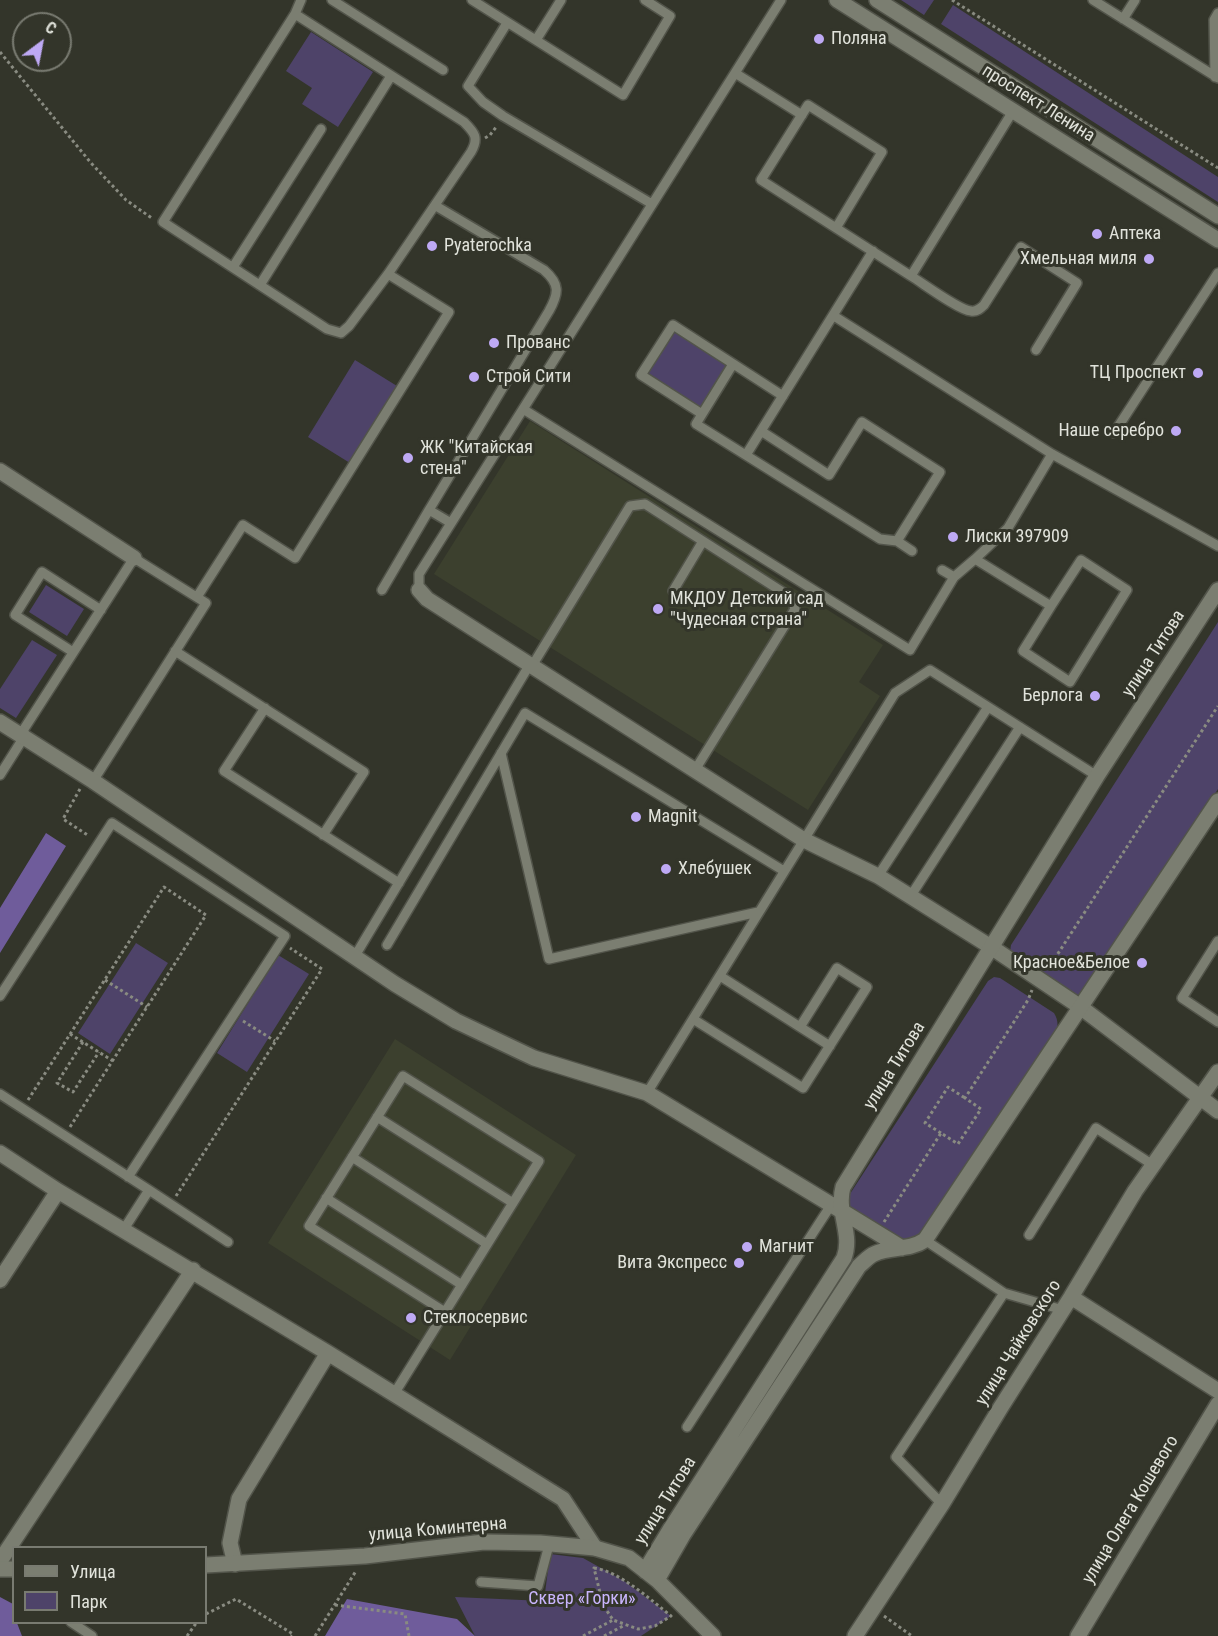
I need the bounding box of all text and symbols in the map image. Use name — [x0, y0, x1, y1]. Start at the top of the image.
north arrow — [12, 12, 72, 72]
text: С — [42, 18, 60, 38]
place label: Поляна — [831, 28, 887, 50]
marker: Поляна — [812, 32, 826, 46]
street label: проспект Ленина — [978, 61, 1098, 147]
place label: Аптека — [1109, 223, 1161, 245]
marker: Аптека — [1090, 227, 1104, 241]
place label: Pyaterochka — [444, 235, 532, 257]
marker: Pyaterochka — [425, 239, 439, 253]
place label: Хмельная миля — [1020, 248, 1137, 270]
marker: Хмельная миля — [1142, 252, 1156, 266]
place label: Прованс — [506, 332, 570, 354]
marker: Прованс — [487, 336, 501, 350]
place label: ТЦ Проспект — [1090, 362, 1186, 384]
place label: Строй Сити — [486, 366, 571, 388]
marker: ТЦ Проспект — [1191, 366, 1205, 380]
marker: Строй Сити — [467, 370, 481, 384]
place label: Наше серебро — [1058, 420, 1164, 442]
marker: Наше серебро — [1169, 424, 1183, 438]
place label: ЖК "Китайская стена" — [420, 437, 533, 480]
marker: ЖК "Китайская стена" — [401, 451, 415, 465]
place label: Лиски 397909 — [965, 526, 1069, 548]
marker: Лиски 397909 — [946, 530, 960, 544]
place label: МКДОУ Детский сад "Чудесная страна" — [670, 588, 823, 630]
marker: МКДОУ Детский сад "Чудесная страна" — [651, 602, 665, 616]
street label: улица Титова — [1118, 606, 1190, 702]
place label: Берлога — [1022, 685, 1083, 707]
marker: Берлога — [1088, 689, 1102, 703]
place label: Magnit — [648, 806, 697, 828]
marker: Magnit — [629, 810, 643, 824]
place label: Хлебушек — [678, 858, 752, 880]
marker: Хлебушек — [659, 862, 673, 876]
place label: Красное&Белое — [1013, 952, 1130, 974]
marker: Красное&Белое — [1135, 956, 1149, 970]
street label: улица Титова — [860, 1018, 930, 1114]
place label: Магнит — [759, 1236, 814, 1258]
marker: Магнит — [740, 1240, 754, 1254]
place label: Вита Экспресс — [617, 1252, 727, 1274]
marker: Вита Экспресс — [732, 1256, 746, 1270]
street label: улица Чайковского — [972, 1276, 1066, 1410]
place label: Стеклосервис — [423, 1307, 528, 1329]
marker: Стеклосервис — [404, 1311, 418, 1325]
street label: улица Олега Кошевого — [1078, 1432, 1184, 1588]
street label: улица Титова — [631, 1453, 701, 1549]
street label: улица Коминтерна — [368, 1513, 508, 1547]
legend — [12, 1546, 207, 1624]
text: Улица — [70, 1561, 116, 1582]
park label: Сквер «Горки» — [528, 1588, 636, 1610]
text: Парк — [70, 1591, 107, 1612]

